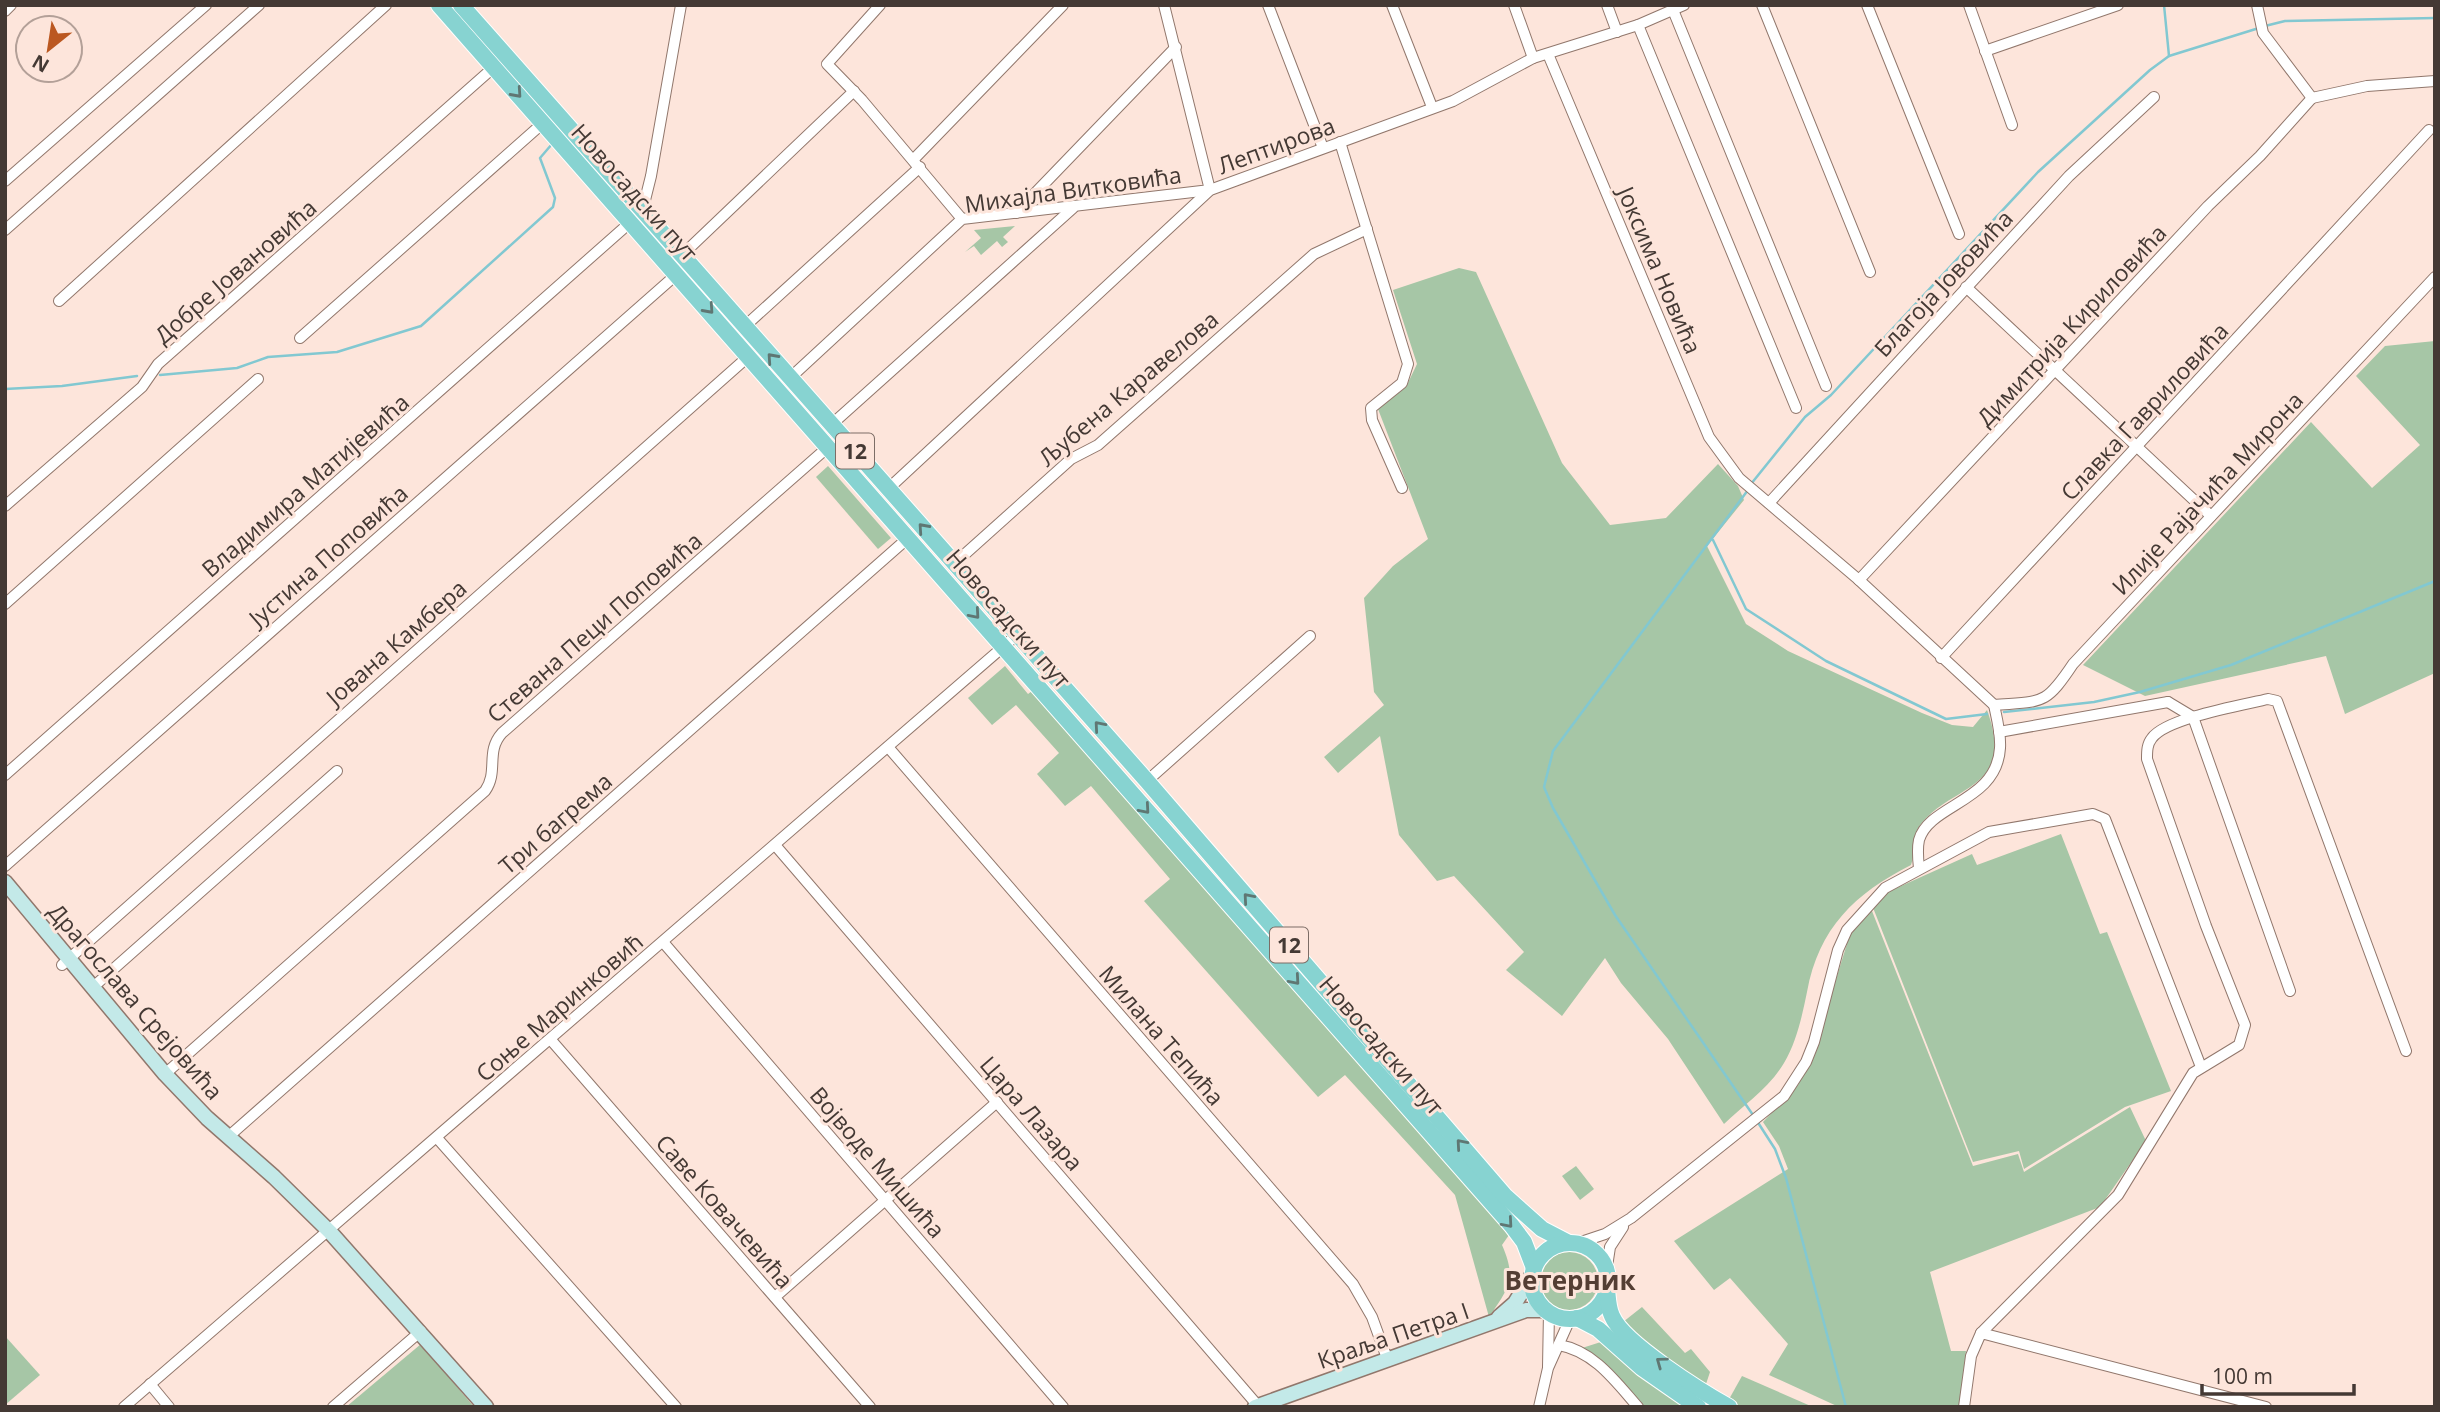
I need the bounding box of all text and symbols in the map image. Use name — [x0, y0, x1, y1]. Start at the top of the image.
north arrow — [14, 14, 84, 84]
text: N — [27, 49, 54, 79]
one-way arrow — [509, 85, 521, 98]
street label: Лептирова — [1213, 109, 1339, 181]
street label: Новосадски пут — [565, 116, 706, 268]
street label: Михајла Витковића — [963, 158, 1183, 220]
street label: Јоксима Новића — [1610, 180, 1710, 358]
street label: Добре Јовановића — [147, 192, 323, 350]
street label: Благоја Јововића — [1866, 203, 2020, 363]
street label: Димитрија Кириловића — [1969, 217, 2173, 433]
one-way arrow — [701, 301, 713, 314]
street label: Љубена Каравелова — [1031, 303, 1225, 473]
street label: Славка Гавриловића — [2053, 315, 2235, 507]
one-way arrow — [768, 354, 780, 367]
street label: Илије Рајачића Мирона — [2104, 384, 2310, 602]
street label: Владимира Матијевића — [194, 386, 416, 584]
road number: 12 — [836, 434, 874, 468]
street label: Јустина Поповића — [240, 477, 414, 634]
one-way arrow — [919, 524, 932, 537]
street label: Стевана Пеци Поповића — [480, 525, 708, 729]
street label: Новосадски пут — [940, 541, 1079, 695]
street label: Јована Камбера — [317, 572, 473, 713]
one-way arrow — [967, 606, 979, 619]
one-way arrow — [1095, 721, 1107, 734]
street label: Три багрема — [492, 765, 618, 881]
one-way arrow — [1137, 801, 1149, 814]
one-way arrow — [1244, 893, 1256, 906]
street label: Драгослава Срејовића — [42, 896, 230, 1106]
street label: Соње Маринковић — [468, 925, 650, 1089]
road number: 12 — [1270, 928, 1308, 962]
street label: Милана Тепића — [1092, 958, 1232, 1112]
street label: Новосадски пут — [1313, 968, 1452, 1122]
one-way arrow — [1287, 972, 1299, 985]
street label: Цара Лазара — [973, 1049, 1091, 1177]
street label: Војводе Мишића — [803, 1079, 953, 1245]
street label: Саве Ковачевића — [649, 1127, 801, 1295]
one-way arrow — [1457, 1140, 1469, 1153]
one-way arrow — [1500, 1214, 1512, 1227]
district label: Ветерник — [1504, 1262, 1636, 1298]
street label: Краља Петра I — [1313, 1294, 1473, 1376]
scale bar — [2202, 1352, 2354, 1396]
one-way arrow — [1656, 1358, 1669, 1370]
text: 100 m — [2212, 1362, 2273, 1390]

